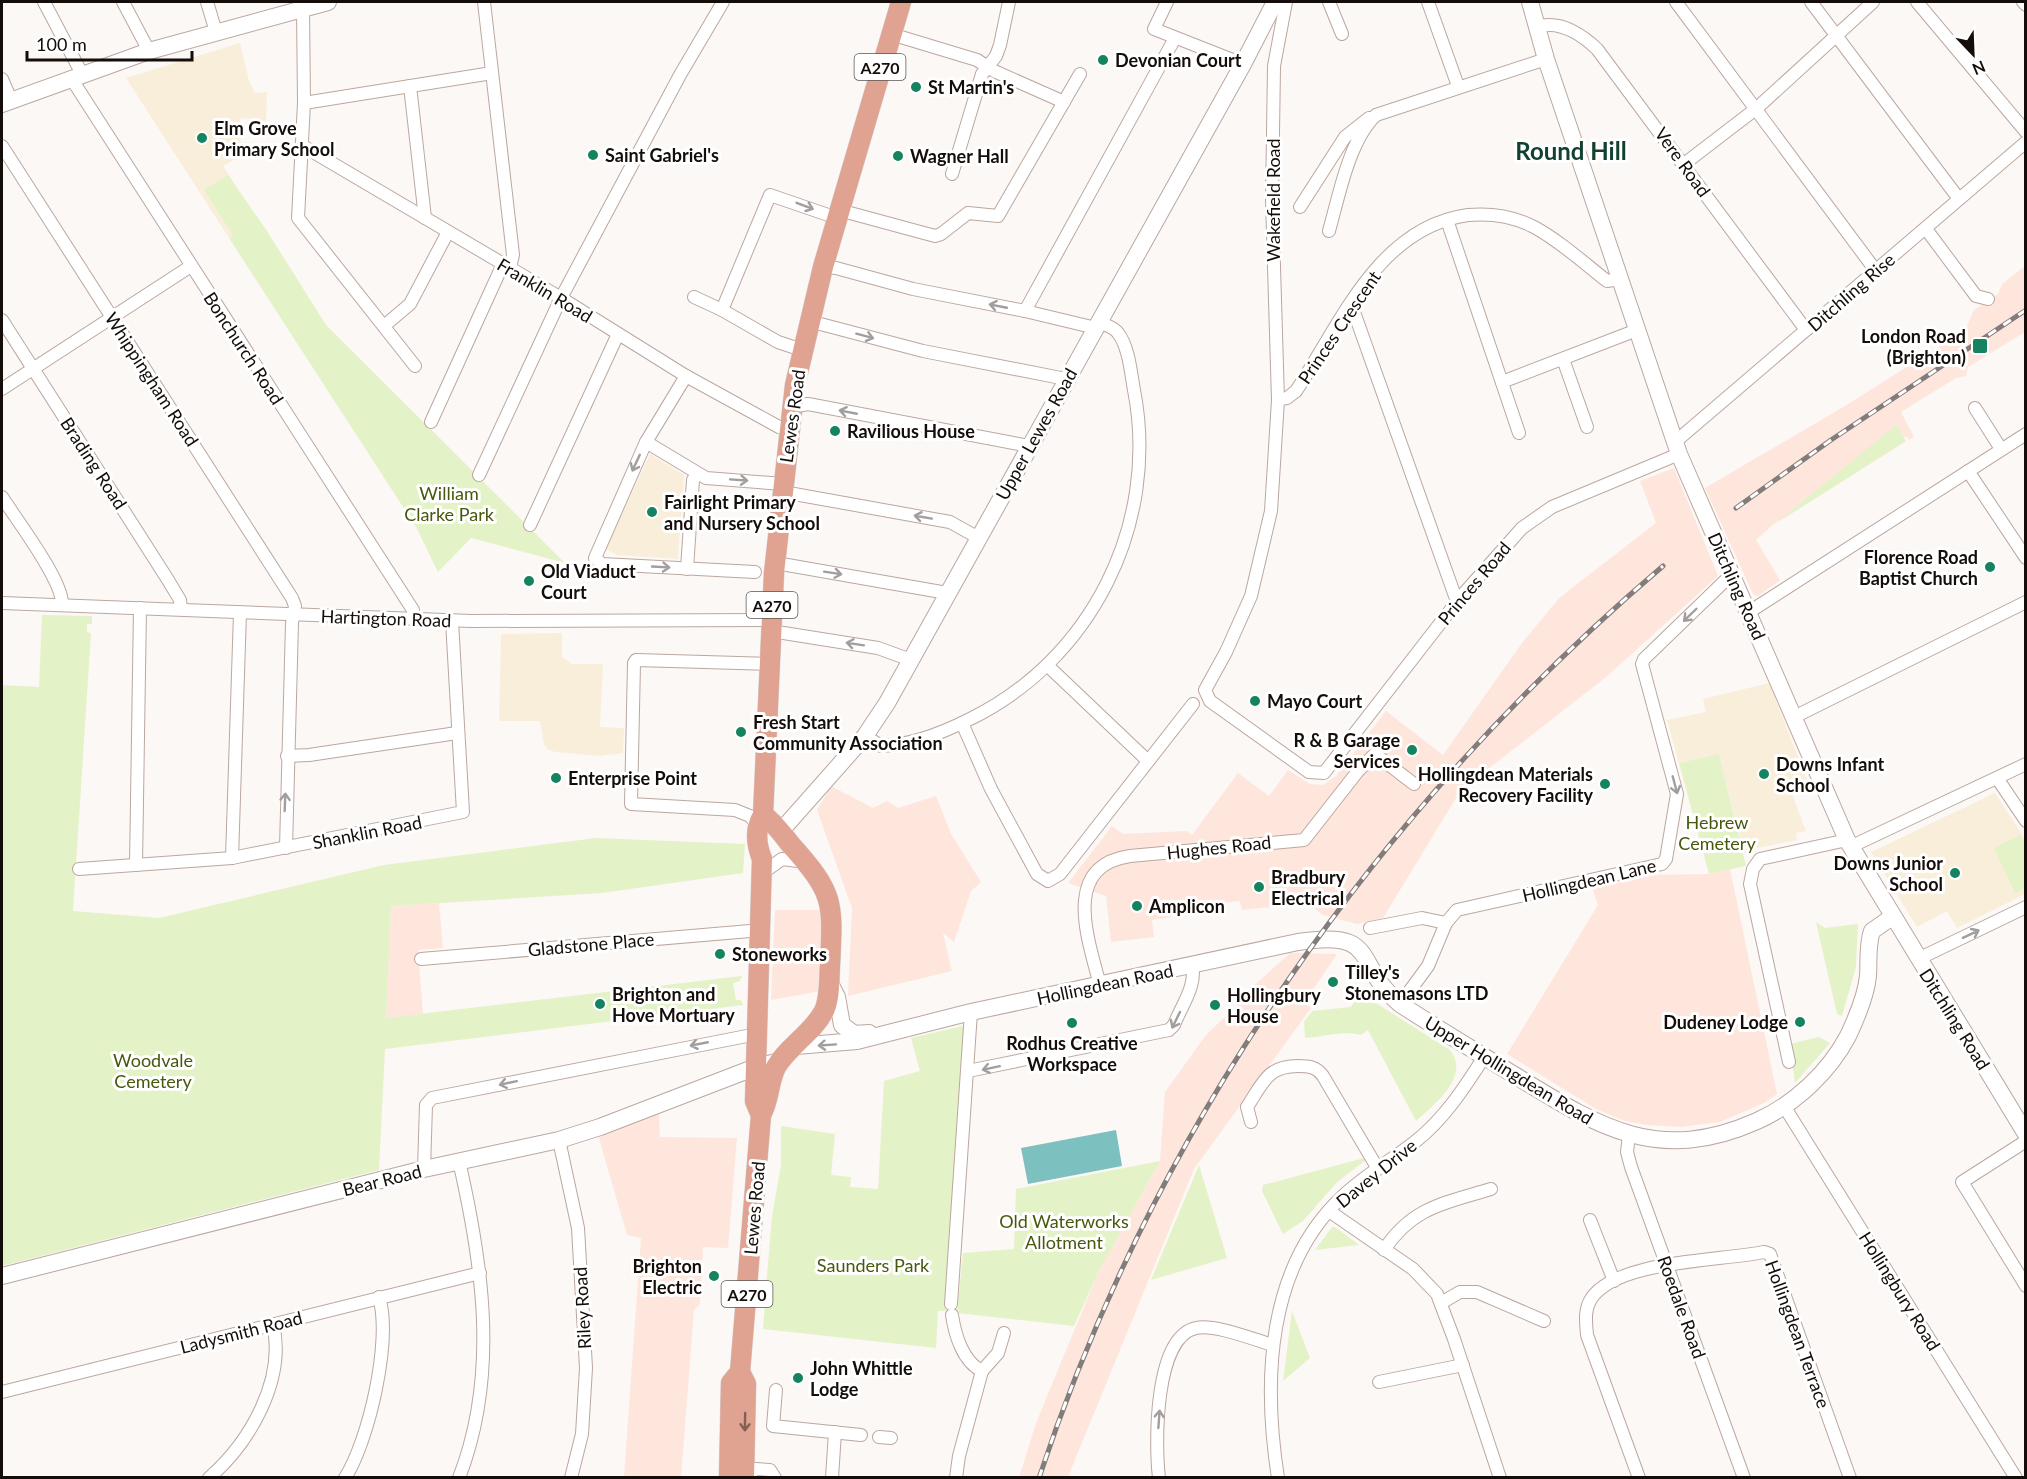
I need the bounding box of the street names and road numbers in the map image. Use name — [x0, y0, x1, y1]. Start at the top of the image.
road number: A270 — [854, 54, 906, 80]
street label: Vere Road — [1650, 123, 1716, 201]
street label: Wakefield Road — [1262, 138, 1284, 262]
street label: Ditchling Rise — [1803, 248, 1899, 336]
street label: Franklin Road — [493, 253, 597, 327]
street label: Princes Crescent — [1293, 266, 1385, 388]
street label: Bonchurch Road — [199, 288, 289, 408]
street label: Whippingham Road — [101, 308, 203, 450]
street label: Upper Lewes Road — [991, 364, 1081, 504]
street label: Lewes Road — [775, 368, 809, 464]
street label: Brading Road — [56, 413, 132, 513]
street label: Ditchling Road — [1703, 529, 1771, 643]
street label: Princes Road — [1433, 537, 1515, 629]
road number: A270 — [746, 592, 798, 618]
street label: Hartington Road — [320, 605, 452, 631]
street label: Shanklin Road — [310, 811, 424, 853]
street label: Hughes Road — [1166, 831, 1272, 863]
street label: Hollingdean Lane — [1520, 854, 1658, 906]
street label: Gladstone Place — [527, 928, 655, 960]
street label: Hollingdean Road — [1035, 959, 1175, 1009]
street label: Ditchling Road — [1915, 964, 1995, 1074]
street label: Upper Hollingdean Road — [1421, 1011, 1597, 1129]
street label: Davey Drive — [1331, 1134, 1421, 1212]
street label: Bear Road — [340, 1160, 424, 1200]
street label: Lewes Road — [739, 1160, 769, 1256]
street label: Hollingbury Road — [1855, 1228, 1945, 1354]
street label: Roedale Road — [1653, 1253, 1711, 1361]
street label: Hollingdean Terrace — [1761, 1257, 1835, 1411]
street label: Riley Road — [569, 1266, 595, 1350]
road number: A270 — [722, 1281, 772, 1307]
street label: Ladysmith Road — [178, 1306, 304, 1358]

